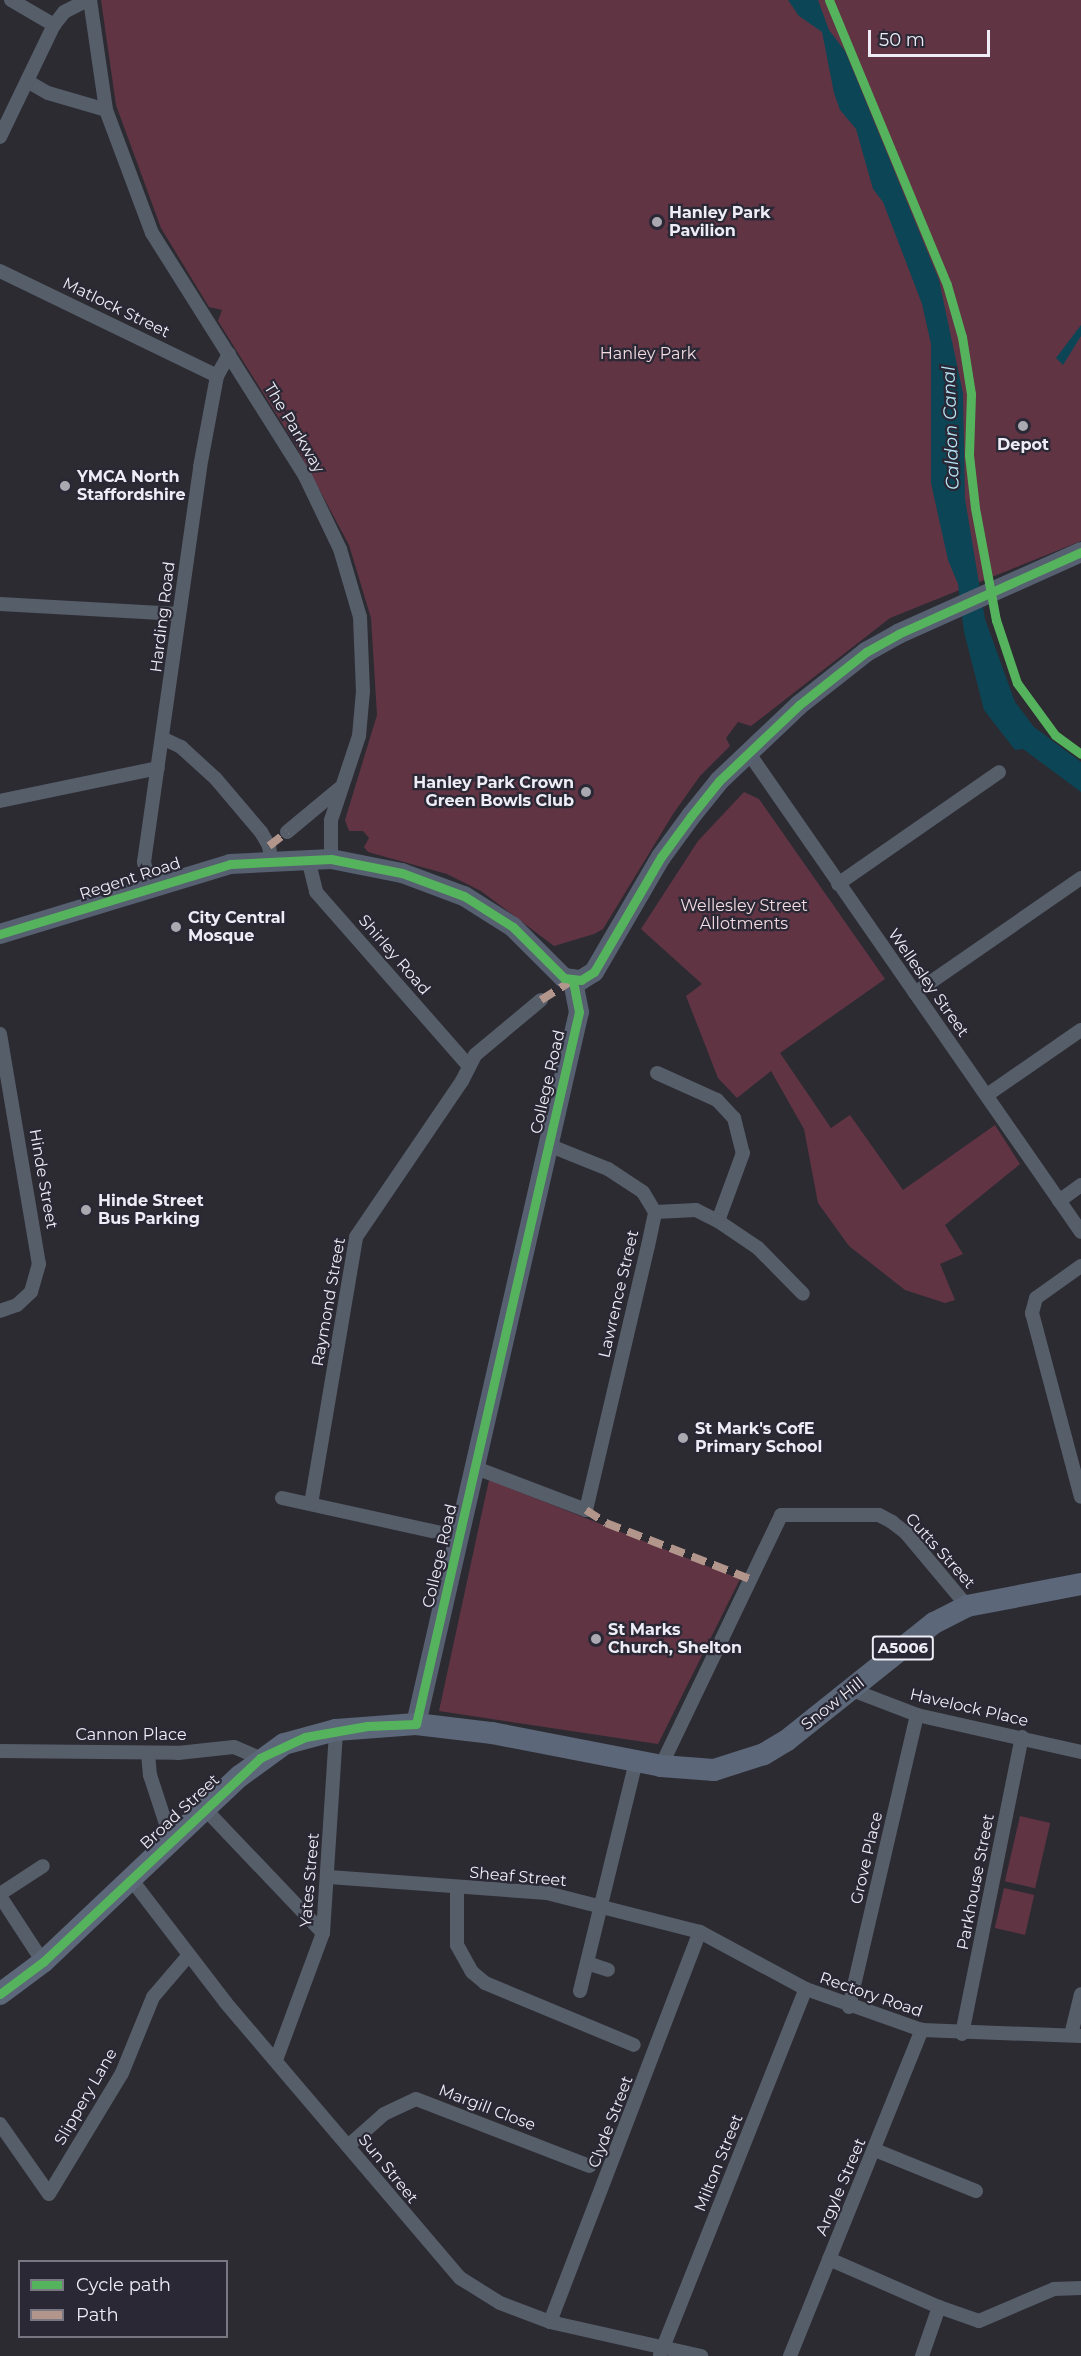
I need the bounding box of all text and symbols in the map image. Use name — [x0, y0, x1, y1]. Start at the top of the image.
scale bar — [871, 18, 992, 56]
text: 50 m — [879, 29, 925, 51]
place label: Hanley Park Pavilion — [669, 203, 771, 241]
marker: Hanley Park Pavilion — [650, 215, 664, 229]
street label: Matlock Street — [59, 274, 173, 342]
park label: Hanley Park — [600, 344, 696, 364]
water label: Caldon Canal — [938, 366, 964, 490]
street label: The Parkway — [260, 380, 328, 476]
marker: Depot — [1016, 419, 1030, 433]
place label: Depot — [997, 435, 1049, 455]
place label: YMCA North Staffordshire — [77, 467, 186, 505]
marker: YMCA North Staffordshire — [58, 479, 72, 493]
street label: Harding Road — [147, 560, 179, 674]
place label: Hanley Park Crown Green Bowls Club — [413, 773, 574, 811]
marker: Hanley Park Crown Green Bowls Club — [579, 785, 593, 799]
street label: Regent Road — [77, 854, 183, 904]
park label: Wellesley Street Allotments — [680, 896, 808, 934]
place label: City Central Mosque — [188, 908, 285, 946]
street label: Shirley Road — [354, 911, 434, 999]
marker: City Central Mosque — [169, 920, 183, 934]
street label: Wellesley Street — [884, 925, 972, 1041]
street label: College Road — [527, 1028, 569, 1136]
street label: Hinde Street — [25, 1127, 61, 1231]
place label: Hinde Street Bus Parking — [98, 1191, 204, 1229]
marker: Hinde Street Bus Parking — [79, 1203, 93, 1217]
street label: Lawrence Street — [595, 1228, 643, 1360]
street label: Raymond Street — [308, 1236, 350, 1368]
place label: St Mark's CofE Primary School — [695, 1419, 822, 1457]
marker: St Mark's CofE Primary School — [676, 1431, 690, 1445]
street label: College Road — [419, 1502, 461, 1610]
street label: Cutts Street — [901, 1509, 979, 1593]
place label: St Marks Church, Shelton — [608, 1620, 742, 1658]
marker: St Marks Church, Shelton — [589, 1632, 603, 1646]
road number: A5006 — [872, 1636, 934, 1660]
street label: Snow Hill — [798, 1673, 868, 1735]
street label: Havelock Place — [908, 1685, 1030, 1731]
street label: Cannon Place — [75, 1725, 187, 1745]
street label: Broad Street — [136, 1771, 224, 1853]
street label: Grove Place — [847, 1810, 887, 1906]
street label: Parkhouse Street — [953, 1812, 999, 1952]
street label: Yates Street — [296, 1832, 324, 1928]
street label: Sheaf Street — [469, 1863, 567, 1891]
street label: Rectory Road — [817, 1968, 925, 2022]
street label: Slippery Lane — [51, 2045, 121, 2149]
street label: Clyde Street — [585, 2073, 637, 2171]
street label: Margill Close — [436, 2081, 538, 2135]
street label: Milton Street — [691, 2111, 747, 2215]
street label: Sun Street — [354, 2130, 422, 2208]
street label: Argyle Street — [812, 2135, 870, 2239]
legend — [18, 2260, 228, 2338]
text: Cycle path — [76, 2274, 171, 2296]
text: Path — [76, 2304, 119, 2326]

